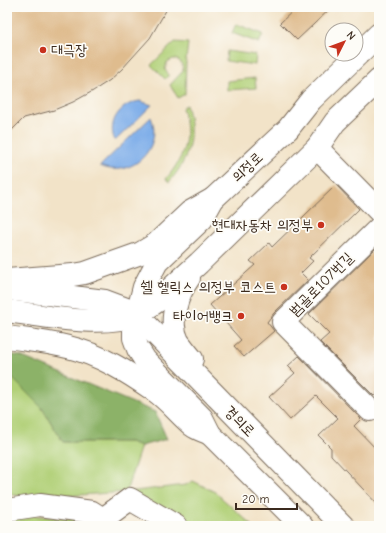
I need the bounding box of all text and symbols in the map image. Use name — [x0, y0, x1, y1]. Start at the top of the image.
north arrow — [324, 22, 364, 62]
text: N — [344, 29, 358, 43]
place label: 대극장 — [51, 41, 87, 59]
marker: 대극장 — [38, 45, 48, 55]
street label: 의정로 — [228, 148, 266, 186]
place label: 현대자동차 의정부 — [211, 216, 313, 234]
marker: 현대자동차 의정부 — [316, 220, 326, 230]
street label: 범골로107번길 — [285, 248, 357, 320]
place label: 쉘 헬릭스 의정부 코스트 — [140, 278, 276, 296]
marker: 쉘 헬릭스 의정부 코스트 — [279, 282, 289, 292]
place label: 타이어뱅크 — [173, 307, 233, 325]
marker: 타이어뱅크 — [236, 311, 246, 321]
street label: 경의로 — [221, 402, 259, 440]
scale bar — [236, 485, 297, 511]
text: 20 m — [242, 492, 270, 506]

